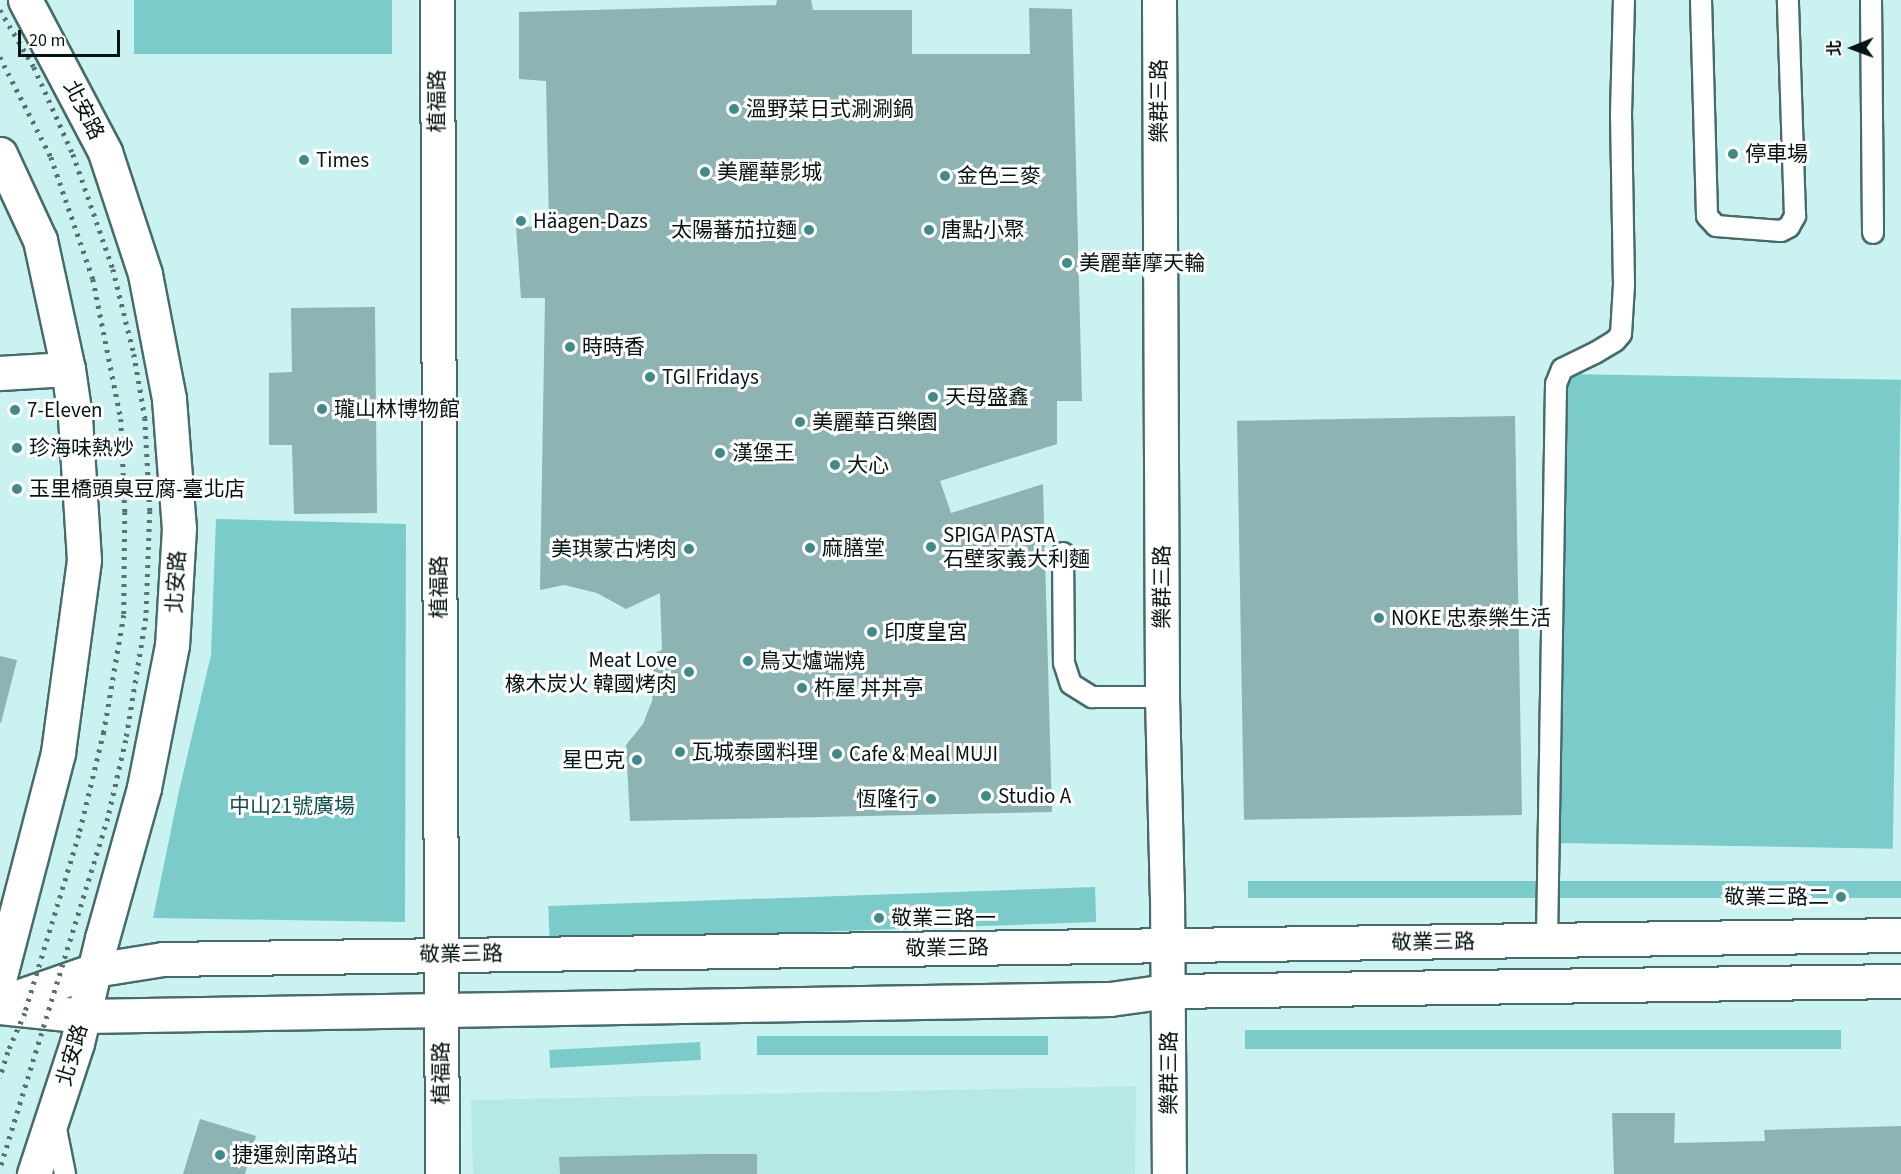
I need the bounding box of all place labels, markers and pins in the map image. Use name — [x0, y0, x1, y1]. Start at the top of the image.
place label: 溫野菜日式涮涮鍋 — [746, 96, 914, 122]
marker: 溫野菜日式涮涮鍋 — [727, 102, 741, 116]
place label: 停車場 — [1745, 141, 1808, 167]
place label: Times — [316, 147, 369, 173]
marker: 停車場 — [1726, 147, 1740, 161]
marker: Times — [297, 153, 311, 167]
place label: 美麗華影城 — [717, 159, 822, 185]
place label: 金色三麥 — [957, 163, 1041, 189]
marker: 美麗華影城 — [698, 165, 712, 179]
marker: 金色三麥 — [938, 169, 952, 183]
place label: Häagen-Dazs — [533, 208, 648, 234]
marker: Häagen-Dazs — [514, 214, 528, 228]
place label: 太陽蕃茄拉麵 — [671, 217, 797, 243]
place label: 唐點小聚 — [941, 217, 1025, 243]
marker: 太陽蕃茄拉麵 — [802, 223, 816, 237]
marker: 唐點小聚 — [922, 223, 936, 237]
place label: 美麗華摩天輪 — [1079, 250, 1205, 276]
marker: 美麗華摩天輪 — [1060, 256, 1074, 270]
place label: 時時香 — [582, 334, 645, 360]
marker: 時時香 — [563, 340, 577, 354]
place label: TGI Fridays — [662, 364, 759, 390]
marker: TGI Fridays — [643, 370, 657, 384]
place label: 天母盛鑫 — [945, 384, 1029, 410]
marker: 天母盛鑫 — [926, 390, 940, 404]
place label: 瓏山林博物館 — [334, 396, 460, 422]
place label: 7-Eleven — [27, 397, 103, 423]
marker: 瓏山林博物館 — [315, 402, 329, 416]
marker: 7-Eleven — [8, 403, 22, 417]
place label: 美麗華百樂園 — [812, 409, 938, 435]
marker: 美麗華百樂園 — [793, 415, 807, 429]
place label: 珍海味熱炒 — [29, 435, 134, 461]
place label: 漢堡王 — [732, 440, 795, 466]
marker: 珍海味熱炒 — [10, 441, 24, 455]
marker: 漢堡王 — [713, 446, 727, 460]
place label: 大心 — [847, 452, 889, 478]
marker: 大心 — [828, 458, 842, 472]
place label: 玉里橋頭臭豆腐-臺北店 — [29, 476, 246, 502]
marker: 玉里橋頭臭豆腐-臺北店 — [10, 482, 24, 496]
place label: SPIGA PASTA 石壁家義大利麵 — [943, 522, 1090, 572]
place label: 麻膳堂 — [822, 535, 885, 561]
place label: 美琪蒙古烤肉 — [551, 536, 677, 562]
marker: SPIGA PASTA 石壁家義大利麵 — [924, 540, 938, 554]
marker: 麻膳堂 — [803, 541, 817, 555]
marker: 美琪蒙古烤肉 — [682, 542, 696, 556]
place label: NOKE 忠泰樂生活 — [1391, 605, 1551, 631]
marker: NOKE 忠泰樂生活 — [1372, 611, 1386, 625]
place label: 印度皇宮 — [884, 619, 968, 645]
marker: 印度皇宮 — [865, 625, 879, 639]
place label: Meat Love 橡木炭火 韓國烤肉 — [505, 647, 677, 697]
place label: 鳥丈爐端燒 — [760, 648, 865, 674]
marker: 鳥丈爐端燒 — [741, 654, 755, 668]
marker: Meat Love 橡木炭火 韓國烤肉 — [682, 665, 696, 679]
place label: 杵屋 丼丼亭 — [814, 675, 923, 701]
marker: 杵屋 丼丼亭 — [795, 681, 809, 695]
place label: 瓦城泰國料理 — [692, 739, 818, 765]
place label: Cafe & Meal MUJI — [849, 741, 998, 767]
marker: 瓦城泰國料理 — [673, 745, 687, 759]
place label: 星巴克 — [562, 747, 625, 773]
marker: Cafe & Meal MUJI — [830, 747, 844, 761]
marker: 星巴克 — [630, 753, 644, 767]
place label: Studio A — [998, 783, 1071, 809]
place label: 恆隆行 — [856, 786, 919, 812]
marker: Studio A — [979, 789, 993, 803]
marker: 恆隆行 — [924, 792, 938, 806]
place label: 敬業三路二 — [1724, 884, 1829, 910]
marker: 敬業三路二 — [1834, 890, 1848, 904]
place label: 敬業三路一 — [891, 905, 996, 931]
marker: 敬業三路一 — [872, 911, 886, 925]
place label: 捷運劍南路站 — [232, 1142, 358, 1168]
marker: 捷運劍南路站 — [213, 1148, 227, 1162]

